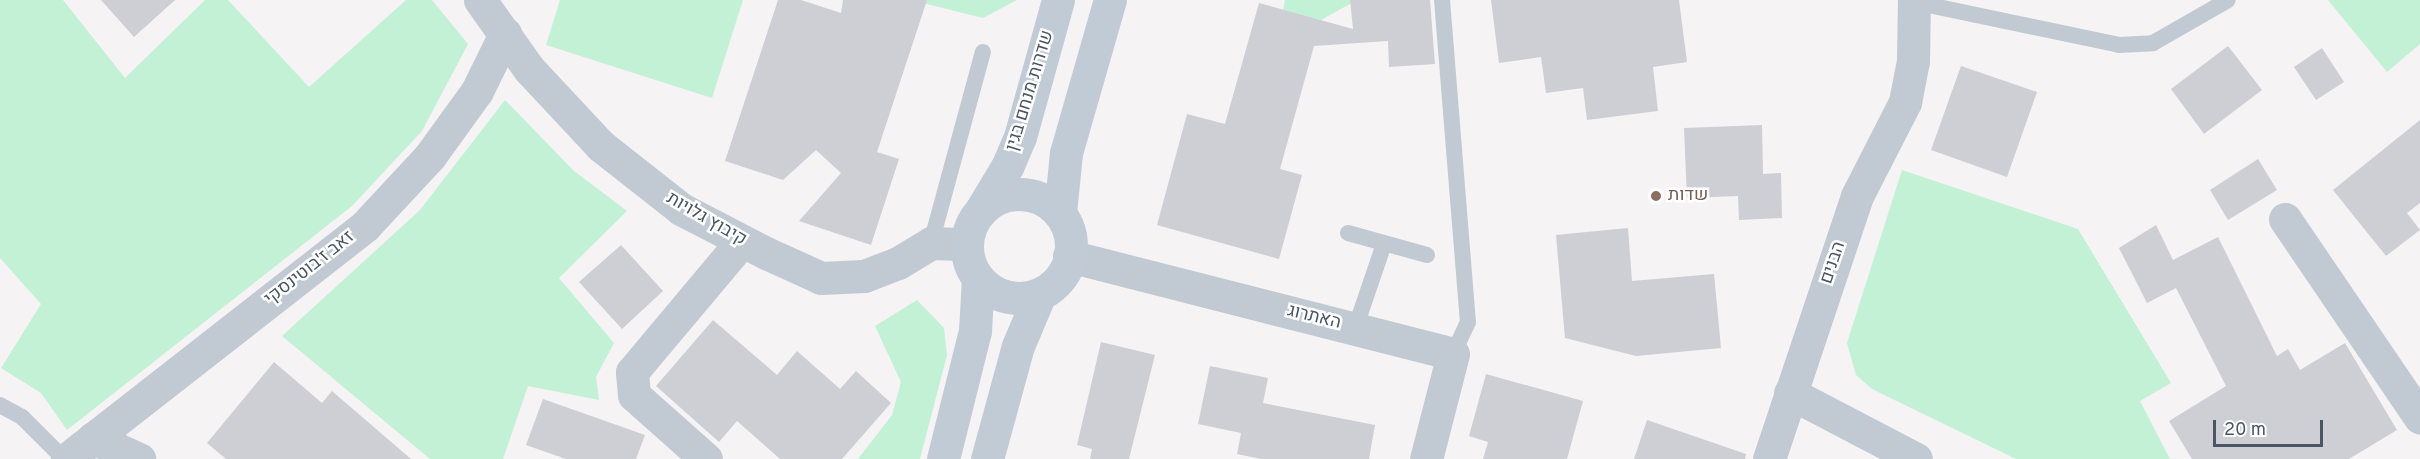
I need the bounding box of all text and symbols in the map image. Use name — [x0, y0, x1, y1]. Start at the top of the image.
street label: שדרות מנחם בגין — [1002, 28, 1060, 154]
place label: שדות — [1668, 185, 1708, 207]
street label: קיבוץ גלויות — [662, 188, 750, 252]
marker: שדות — [1649, 189, 1663, 203]
street label: זאב ז'בוטינסקי — [261, 227, 359, 311]
street label: הבנים — [1817, 239, 1851, 287]
street label: האתרוג — [1285, 301, 1343, 335]
scale bar — [2216, 408, 2326, 446]
text: 20 m — [2224, 419, 2266, 442]

